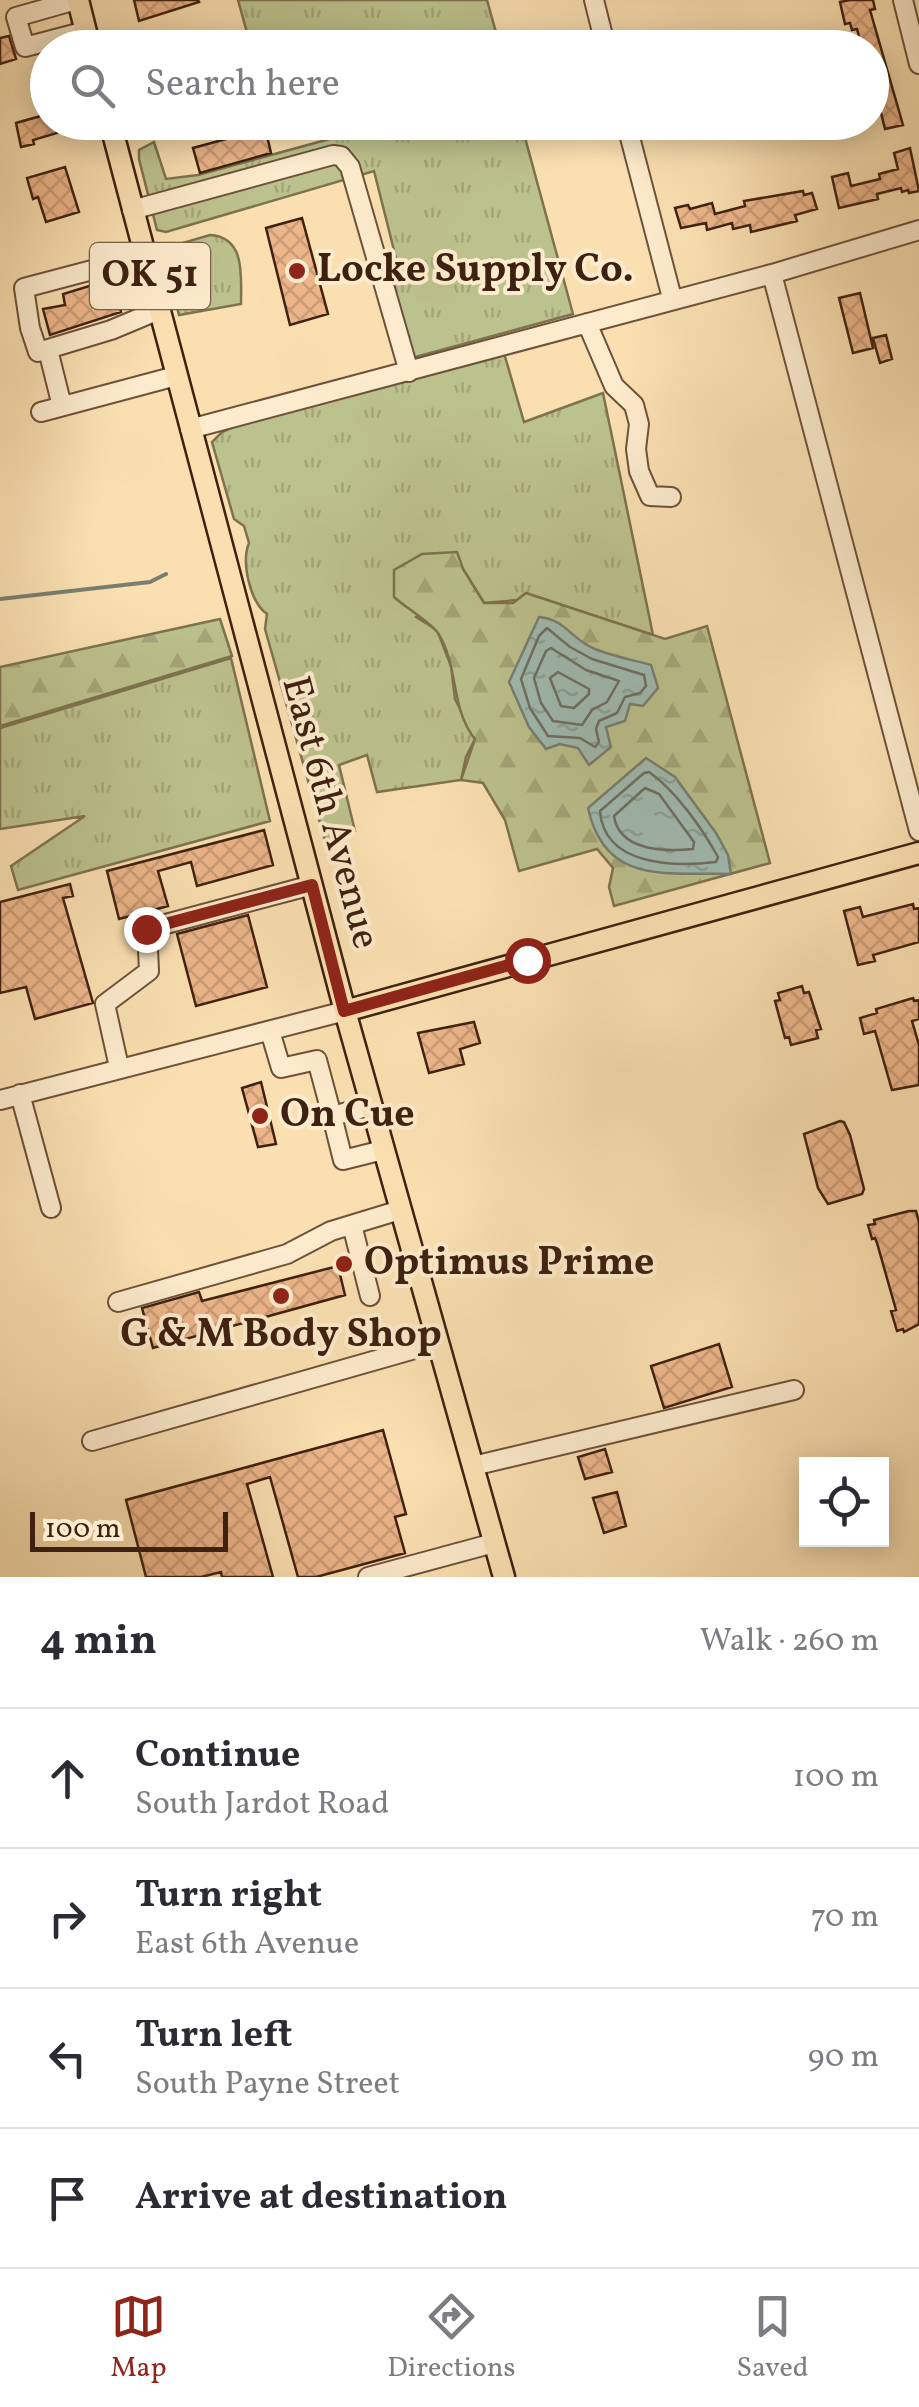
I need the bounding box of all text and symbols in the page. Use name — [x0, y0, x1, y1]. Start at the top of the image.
search box — [30, 30, 889, 140]
icon: search — [65, 58, 120, 113]
text: Search here — [145, 59, 340, 112]
road number: OK 51 — [90, 243, 210, 309]
place label: Locke Supply Co. — [317, 243, 634, 299]
marker: Locke Supply Co. — [286, 260, 308, 282]
street label: East 6th Avenue — [266, 670, 392, 956]
route end — [124, 907, 170, 953]
route start — [505, 938, 551, 984]
place label: On Cue — [280, 1088, 415, 1144]
marker: On Cue — [249, 1105, 271, 1127]
place label: Optimus Prime — [364, 1236, 654, 1292]
marker: Optimus Prime — [333, 1253, 355, 1275]
marker: G & M Body Shop — [270, 1285, 292, 1307]
place label: G & M Body Shop — [120, 1308, 442, 1364]
map controls — [799, 1457, 889, 1547]
button: locate — [799, 1457, 889, 1547]
scale bar — [30, 1507, 228, 1552]
text: 100 m — [45, 1510, 120, 1549]
text: 4 min — [40, 1613, 157, 1672]
text: Walk · 260 m — [700, 1620, 879, 1664]
text: Continue — [135, 1730, 300, 1783]
icon: ahead — [40, 1751, 95, 1806]
text: 100 m — [793, 1756, 879, 1800]
text: South Jardot Road — [135, 1783, 389, 1827]
text: Turn right — [135, 1870, 322, 1923]
icon: right — [40, 1891, 95, 1946]
text: 70 m — [811, 1896, 879, 1940]
text: East 6th Avenue — [135, 1923, 359, 1967]
text: Turn left — [135, 2010, 292, 2063]
icon: left — [40, 2031, 95, 2086]
text: 90 m — [808, 2036, 879, 2080]
text: South Payne Street — [135, 2063, 400, 2107]
icon: arrive — [40, 2171, 95, 2226]
text: Arrive at destination — [135, 2172, 508, 2225]
tab: Map — [110, 2289, 166, 2388]
tab: Directions — [387, 2289, 516, 2388]
tab: Saved — [736, 2289, 809, 2388]

